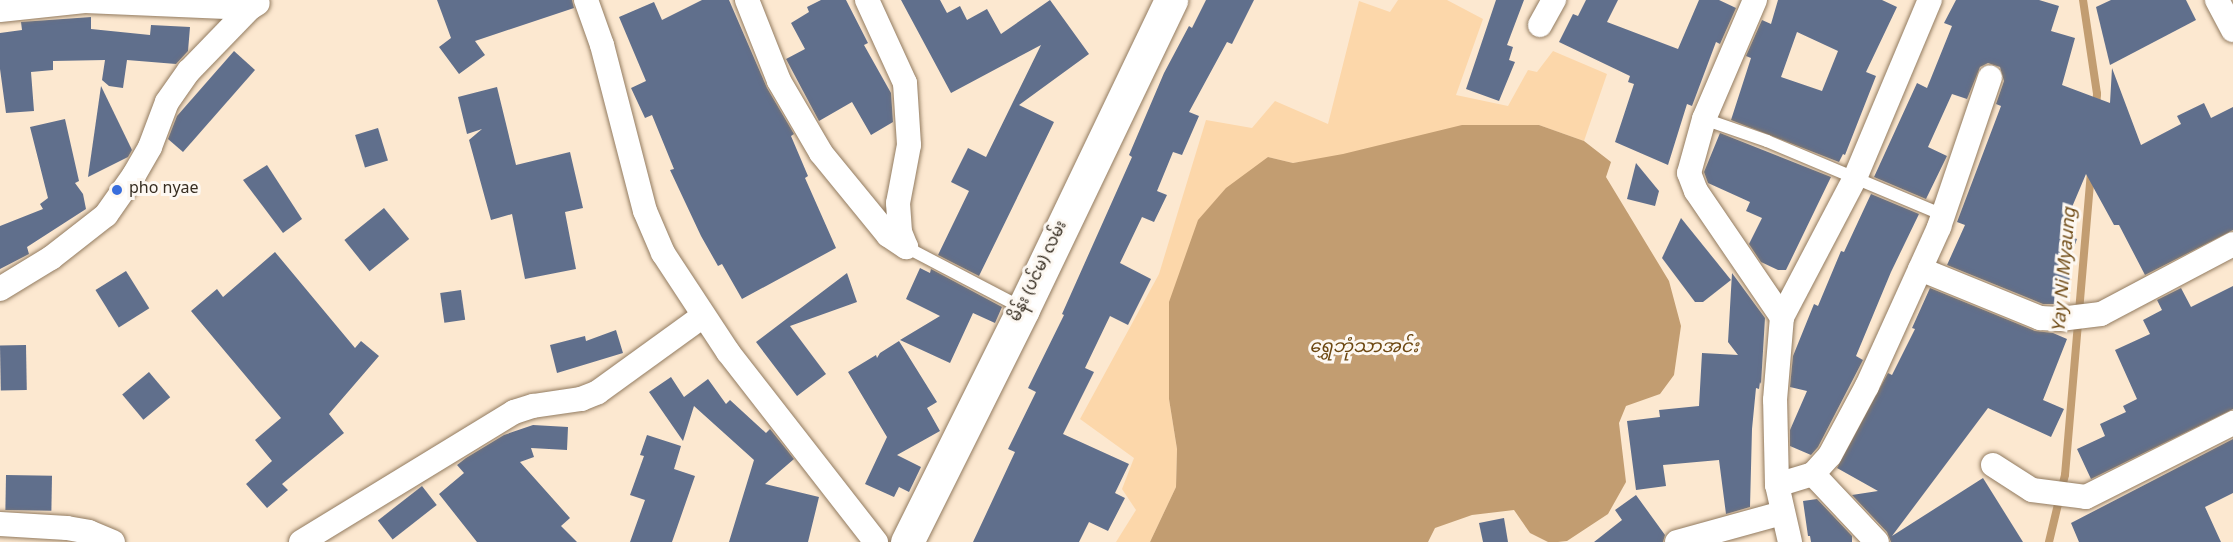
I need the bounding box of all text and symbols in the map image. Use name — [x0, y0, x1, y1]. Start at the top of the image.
place label: pho nyae — [129, 180, 199, 200]
marker: pho nyae — [110, 183, 124, 197]
water label: Yay Ni Myaung — [2050, 207, 2082, 333]
street label: မိန်း (ပင်မ) လမ်း — [1007, 218, 1073, 326]
water label: ရွှေဘုံသာအင်း — [1309, 337, 1419, 359]

